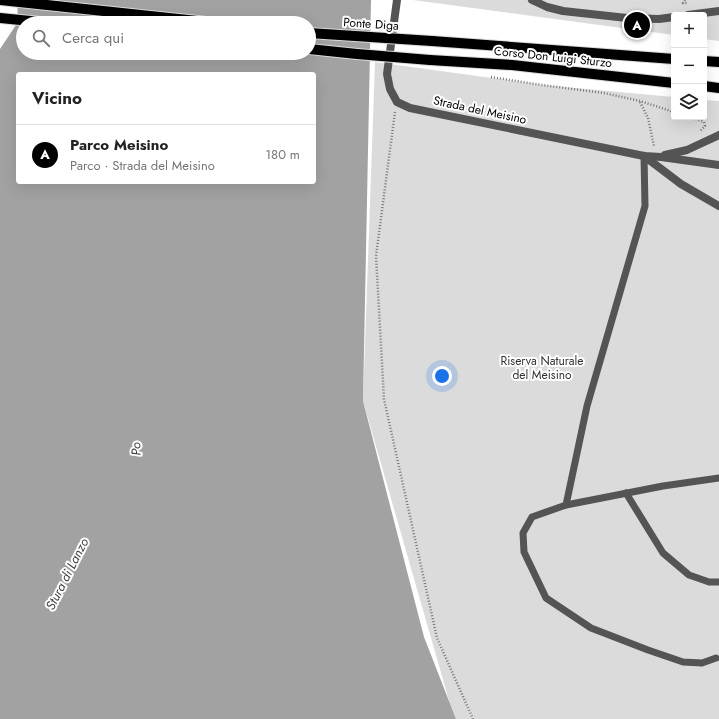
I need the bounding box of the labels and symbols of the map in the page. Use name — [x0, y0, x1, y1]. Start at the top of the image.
pin: A — [624, 10, 650, 40]
street label: Ponte Diga — [343, 13, 400, 35]
street label: Corso Don Luigi Sturzo — [493, 42, 613, 72]
street label: Strada del Meisino — [432, 91, 529, 129]
park label: Riserva Naturale del Meisino — [500, 352, 584, 384]
your location — [432, 366, 452, 386]
water label: Po — [126, 442, 146, 456]
water label: Stura di Lanzo — [41, 535, 93, 613]

